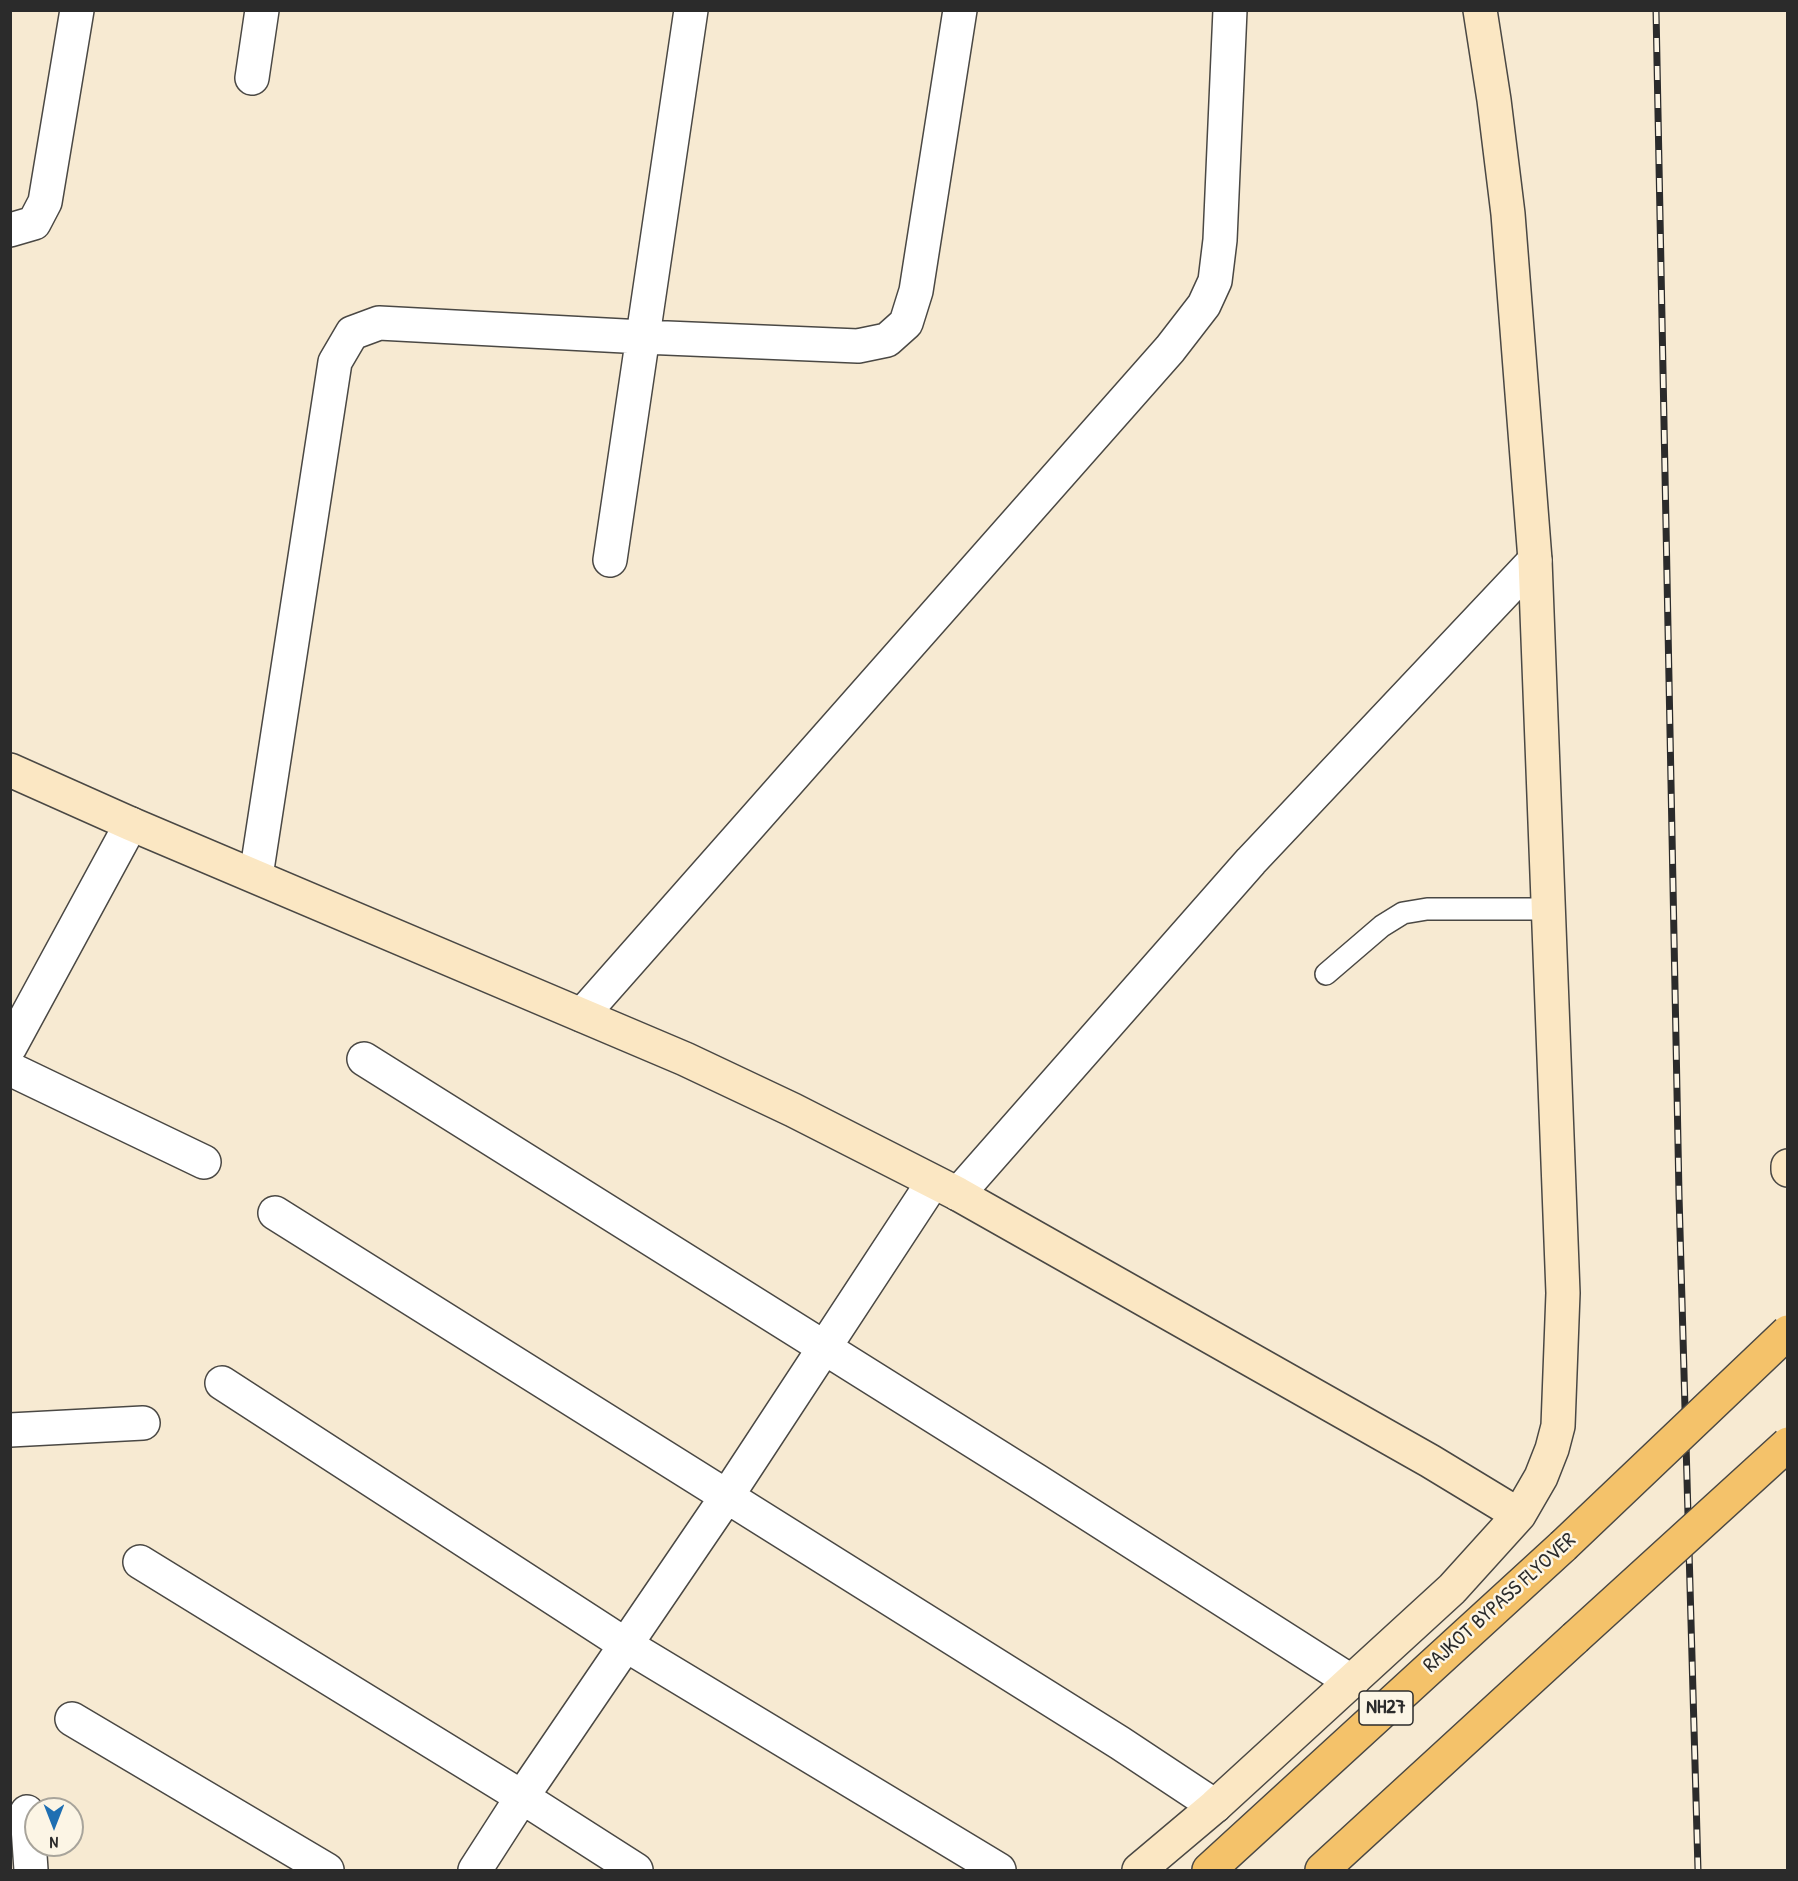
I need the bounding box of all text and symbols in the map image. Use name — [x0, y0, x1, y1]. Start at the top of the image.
street label: RAJKOT BYPASS FLYOVER — [1419, 1528, 1581, 1678]
road number: NH27 — [1359, 1691, 1413, 1725]
north arrow — [24, 1797, 84, 1857]
text: N — [50, 1832, 58, 1854]

